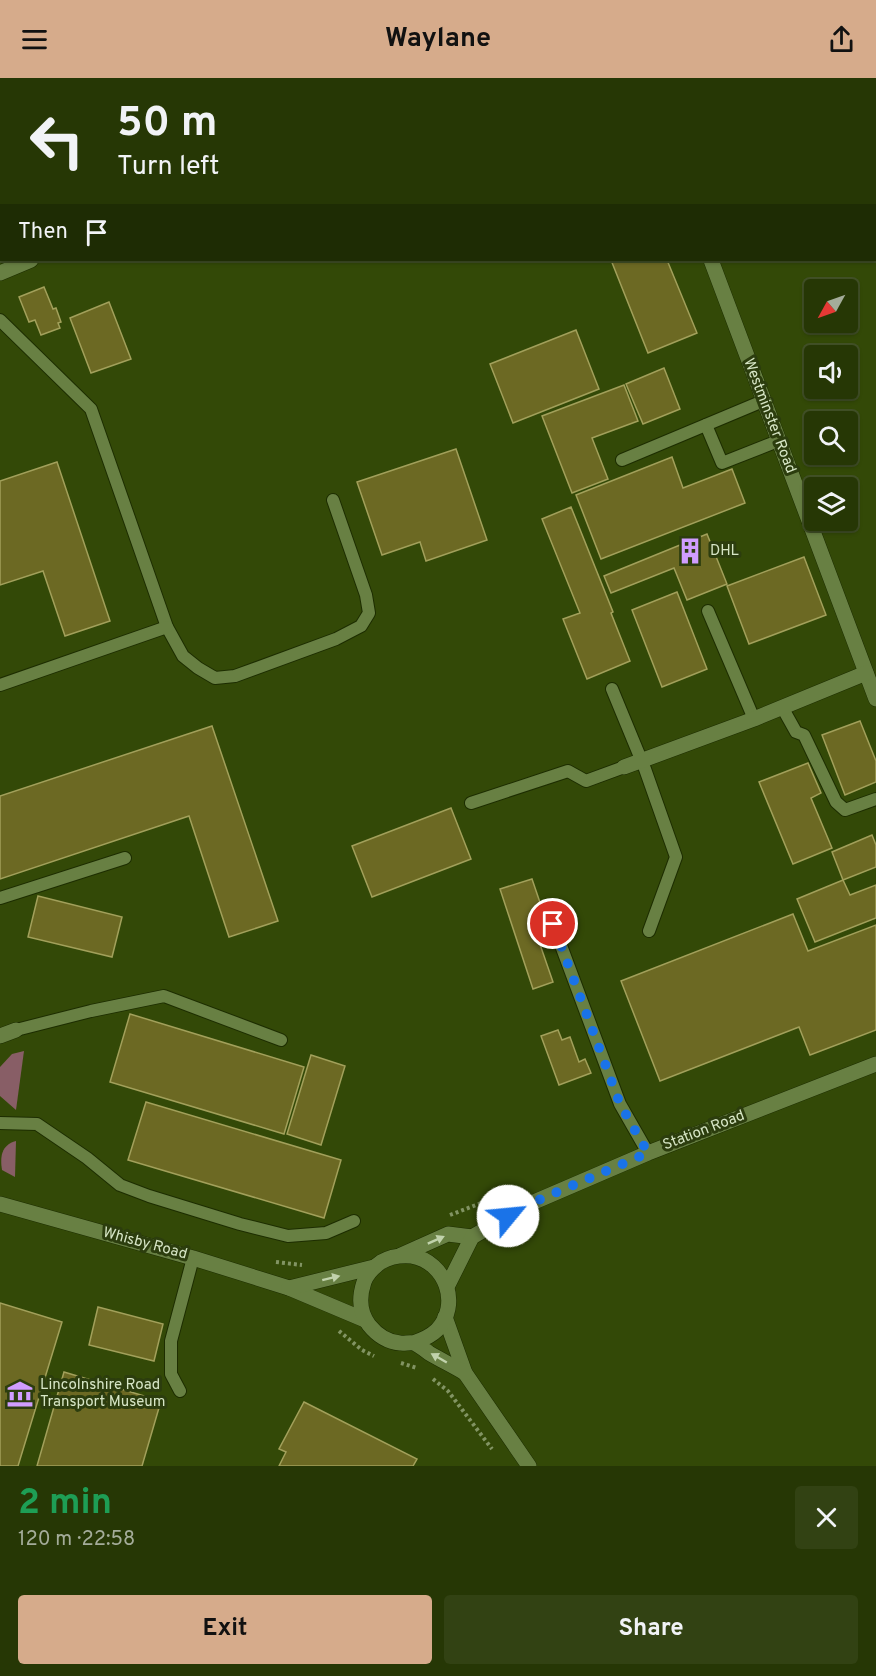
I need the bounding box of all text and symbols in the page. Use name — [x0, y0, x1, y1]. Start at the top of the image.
text: Waylane — [385, 22, 491, 56]
icon: menu — [18, 23, 51, 56]
icon: share — [825, 23, 858, 56]
text: 50 m — [117, 98, 218, 151]
icon: left — [18, 102, 96, 180]
text: Turn left — [117, 150, 219, 184]
icon: arrive — [80, 216, 113, 249]
text: Then — [18, 219, 68, 246]
north arrow — [804, 279, 858, 333]
map controls — [804, 279, 858, 531]
button: sound — [804, 345, 858, 399]
street label: Westminster Road — [738, 356, 800, 476]
button: search — [804, 411, 858, 465]
button: layers — [804, 477, 858, 531]
building icon: DHL — [675, 536, 705, 566]
place label: DHL — [710, 542, 739, 561]
pin — [527, 898, 578, 949]
icon: arrive — [536, 907, 569, 940]
street label: Station Road — [660, 1107, 748, 1155]
position arrow — [476, 1184, 540, 1248]
street label: Whisby Road — [101, 1224, 189, 1264]
one-way arrow — [427, 1235, 444, 1244]
one-way arrow — [322, 1272, 340, 1282]
one-way arrow — [430, 1353, 447, 1363]
place label: Lincolnshire Road Transport Museum — [40, 1376, 166, 1412]
museum icon: Lincolnshire Road Transport Museum — [5, 1379, 35, 1409]
text: 2 min — [18, 1481, 112, 1527]
button: close — [795, 1486, 858, 1549]
text: 120 m · 22:58 — [18, 1527, 135, 1553]
button: Exit — [18, 1595, 432, 1664]
button: Share — [444, 1595, 858, 1664]

